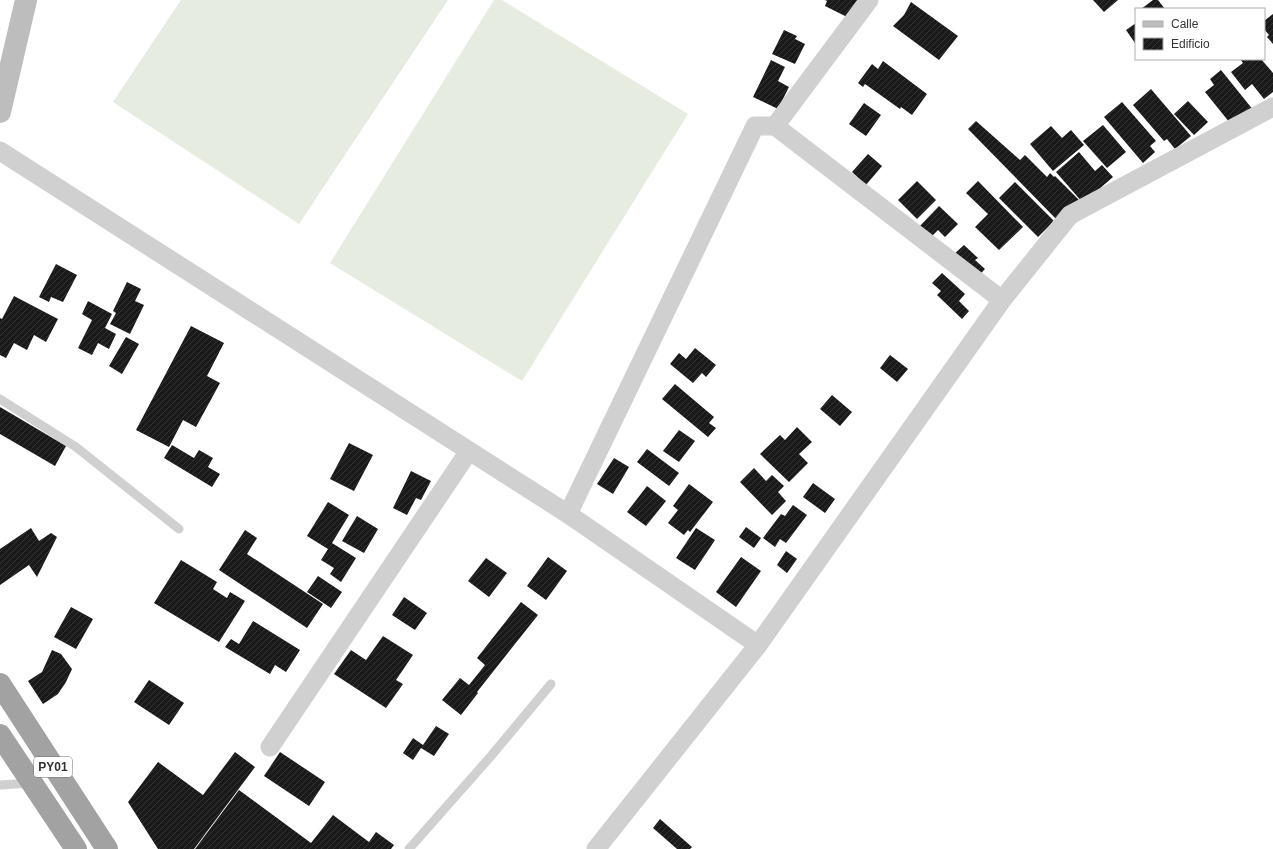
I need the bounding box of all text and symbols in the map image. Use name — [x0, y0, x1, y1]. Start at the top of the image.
legend — [1135, 8, 1265, 60]
text: Calle — [1171, 17, 1199, 31]
text: Edificio — [1171, 37, 1210, 51]
road number: PY01 — [34, 757, 72, 777]

